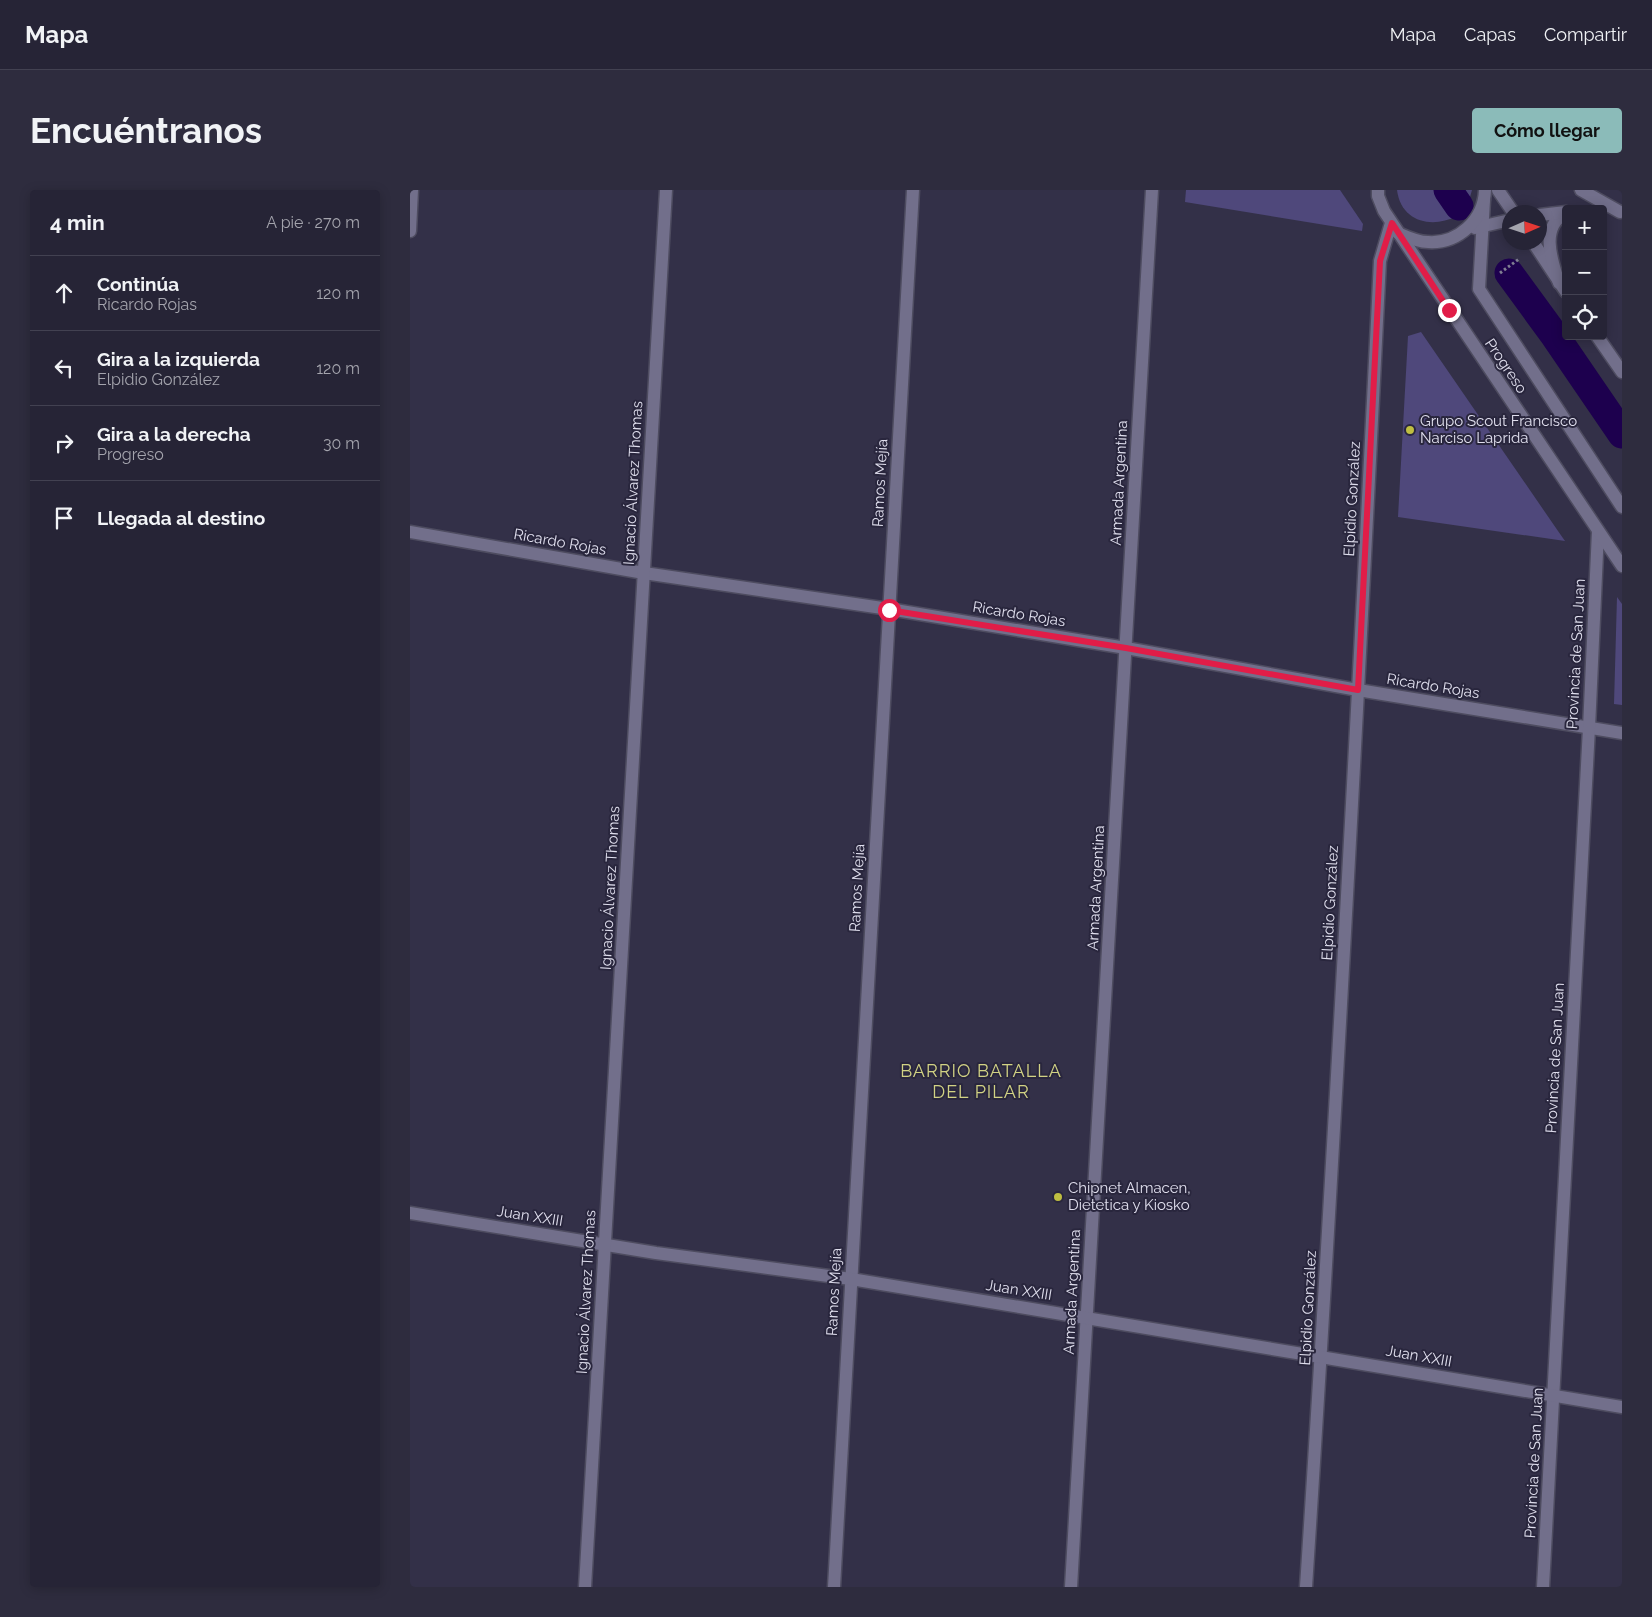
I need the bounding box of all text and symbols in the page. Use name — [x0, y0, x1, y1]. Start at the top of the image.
text: Mapa — [25, 20, 88, 49]
text: Mapa — [1390, 24, 1436, 45]
text: Capas — [1464, 24, 1516, 45]
text: Compartir — [1544, 24, 1627, 45]
button: Cómo llegar — [1472, 108, 1622, 153]
text: Encuéntranos — [30, 110, 262, 151]
north arrow — [1502, 205, 1547, 250]
map controls — [1562, 205, 1607, 340]
button: + — [1562, 205, 1607, 250]
text: 4 min — [50, 210, 105, 235]
text: A pie · 270 m — [266, 213, 360, 232]
button: − — [1562, 250, 1607, 295]
text: Continúa — [97, 273, 179, 295]
icon: ahead — [50, 279, 78, 307]
text: 120 m — [316, 284, 360, 303]
text: Ricardo Rojas — [97, 295, 197, 314]
button: locate — [1562, 295, 1607, 340]
route end — [1438, 299, 1461, 322]
street label: Progreso — [1481, 335, 1531, 397]
text: Gira a la izquierda — [97, 348, 260, 370]
icon: left — [50, 354, 78, 382]
text: 120 m — [316, 359, 360, 378]
text: Elpidio González — [97, 370, 220, 389]
street label: Ignacio Álvarez Thomas — [620, 401, 646, 565]
place label: Grupo Scout Francisco Narciso Laprida — [1420, 412, 1577, 447]
street label: Armada Argentina — [1107, 420, 1131, 546]
text: Gira a la derecha — [97, 423, 251, 445]
marker: Grupo Scout Francisco Narciso Laprida — [1404, 424, 1416, 436]
icon: right — [50, 429, 78, 457]
text: 30 m — [323, 434, 360, 453]
street label: Ramos Mejía — [869, 438, 891, 528]
street label: Elpidio González — [1340, 441, 1364, 557]
text: Progreso — [97, 445, 164, 464]
icon: arrive — [50, 504, 78, 532]
text: Llegada al destino — [97, 507, 265, 529]
street label: Ricardo Rojas — [512, 525, 608, 559]
street label: Provincia de San Juan — [1563, 578, 1589, 730]
street label: Ricardo Rojas — [971, 598, 1067, 630]
route start — [878, 599, 901, 622]
street label: Ricardo Rojas — [1385, 670, 1481, 702]
street label: Ignacio Álvarez Thomas — [597, 806, 623, 970]
street label: Armada Argentina — [1084, 825, 1108, 951]
street label: Ramos Mejía — [846, 843, 868, 933]
street label: Elpidio González — [1318, 845, 1342, 961]
street label: Provincia de San Juan — [1542, 982, 1568, 1134]
district label: BARRIO BATALLA DEL PILAR — [900, 1060, 1062, 1102]
place label: Chipnet Almacen, Dietetica y Kiosko — [1068, 1179, 1191, 1214]
marker: Chipnet Almacen, Dietetica y Kiosko — [1052, 1191, 1064, 1203]
street label: Juan XXIII — [496, 1202, 564, 1230]
street label: Ignacio Álvarez Thomas — [573, 1210, 599, 1374]
street label: Armada Argentina — [1060, 1229, 1084, 1355]
street label: Ramos Mejía — [823, 1247, 845, 1337]
street label: Elpidio González — [1296, 1250, 1320, 1366]
street label: Juan XXIII — [985, 1276, 1053, 1304]
street label: Juan XXIII — [1385, 1341, 1453, 1371]
street label: Provincia de San Juan — [1521, 1387, 1547, 1539]

